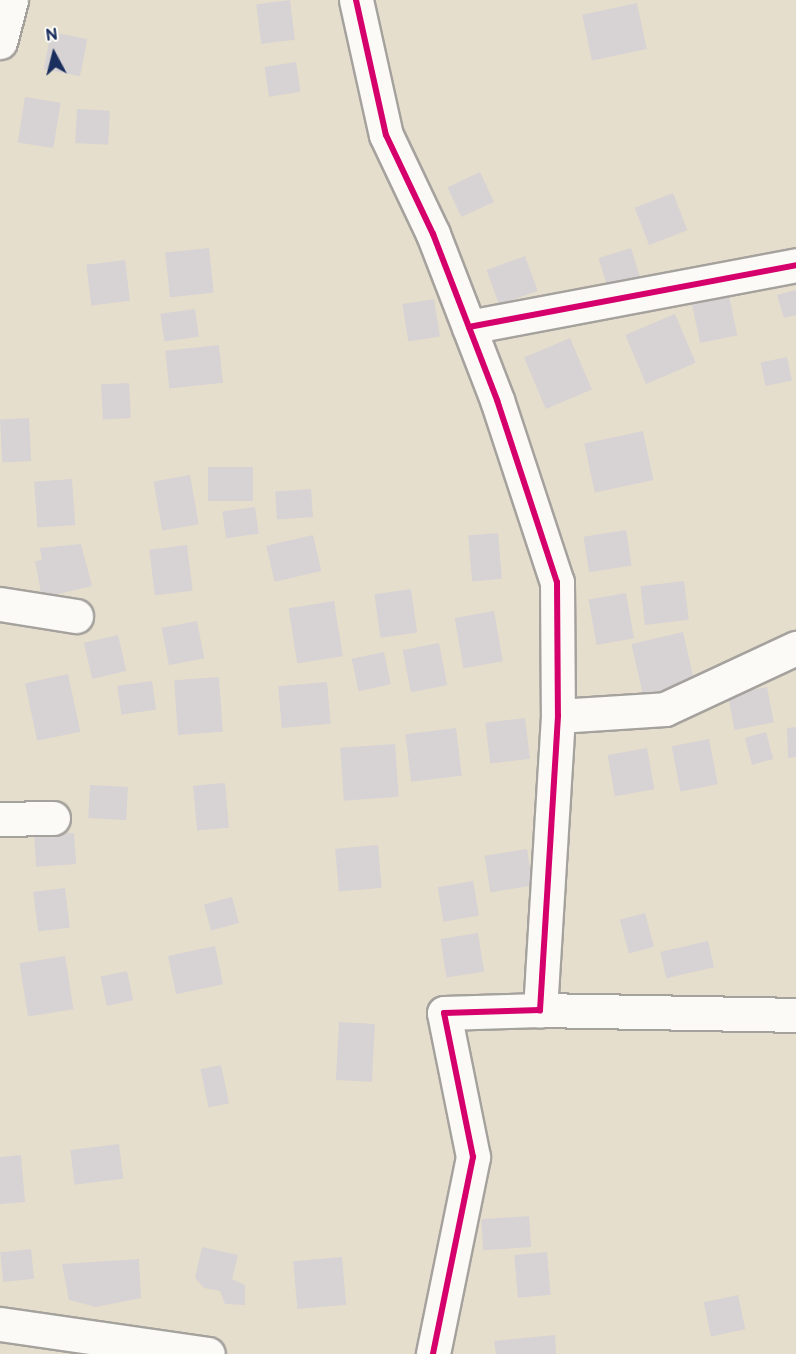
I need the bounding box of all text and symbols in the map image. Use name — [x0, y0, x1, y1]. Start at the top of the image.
north arrow — [24, 24, 84, 84]
text: N — [45, 25, 59, 46]

